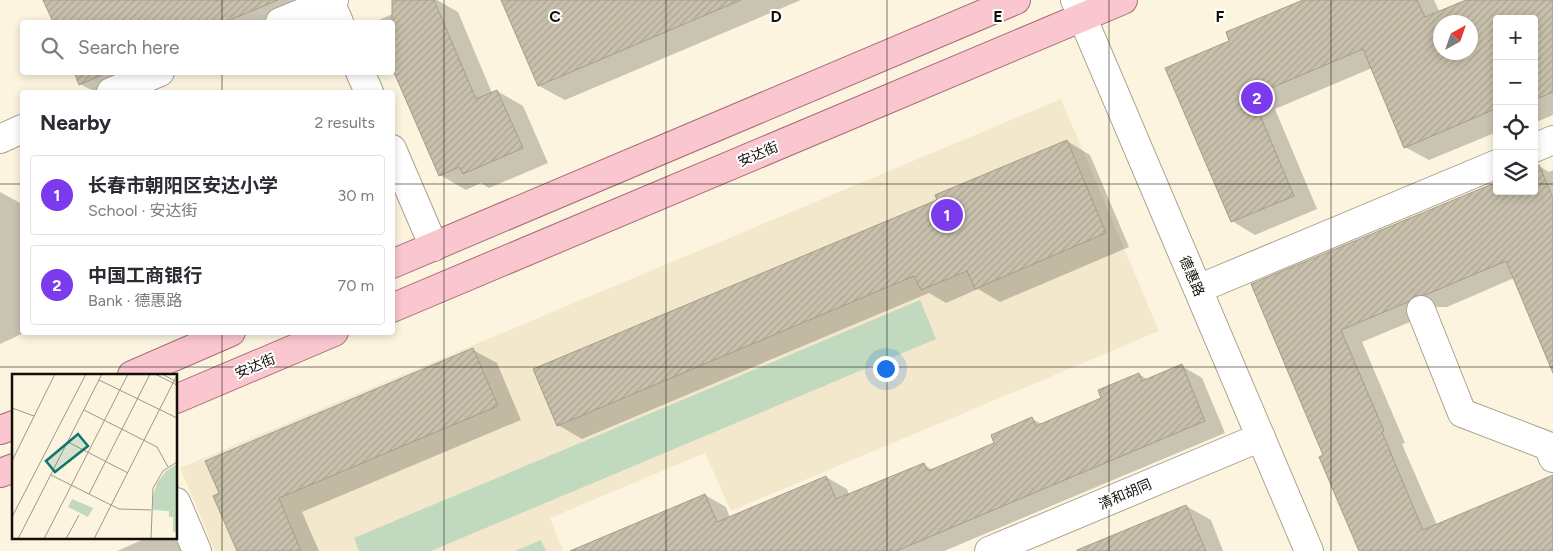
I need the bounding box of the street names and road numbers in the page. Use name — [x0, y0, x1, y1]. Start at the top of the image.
street label: 安达街 — [736, 138, 781, 170]
street label: 德惠路 — [1176, 254, 1208, 299]
street label: 安达街 — [233, 350, 278, 382]
street label: 清和胡同 — [1096, 476, 1154, 513]

